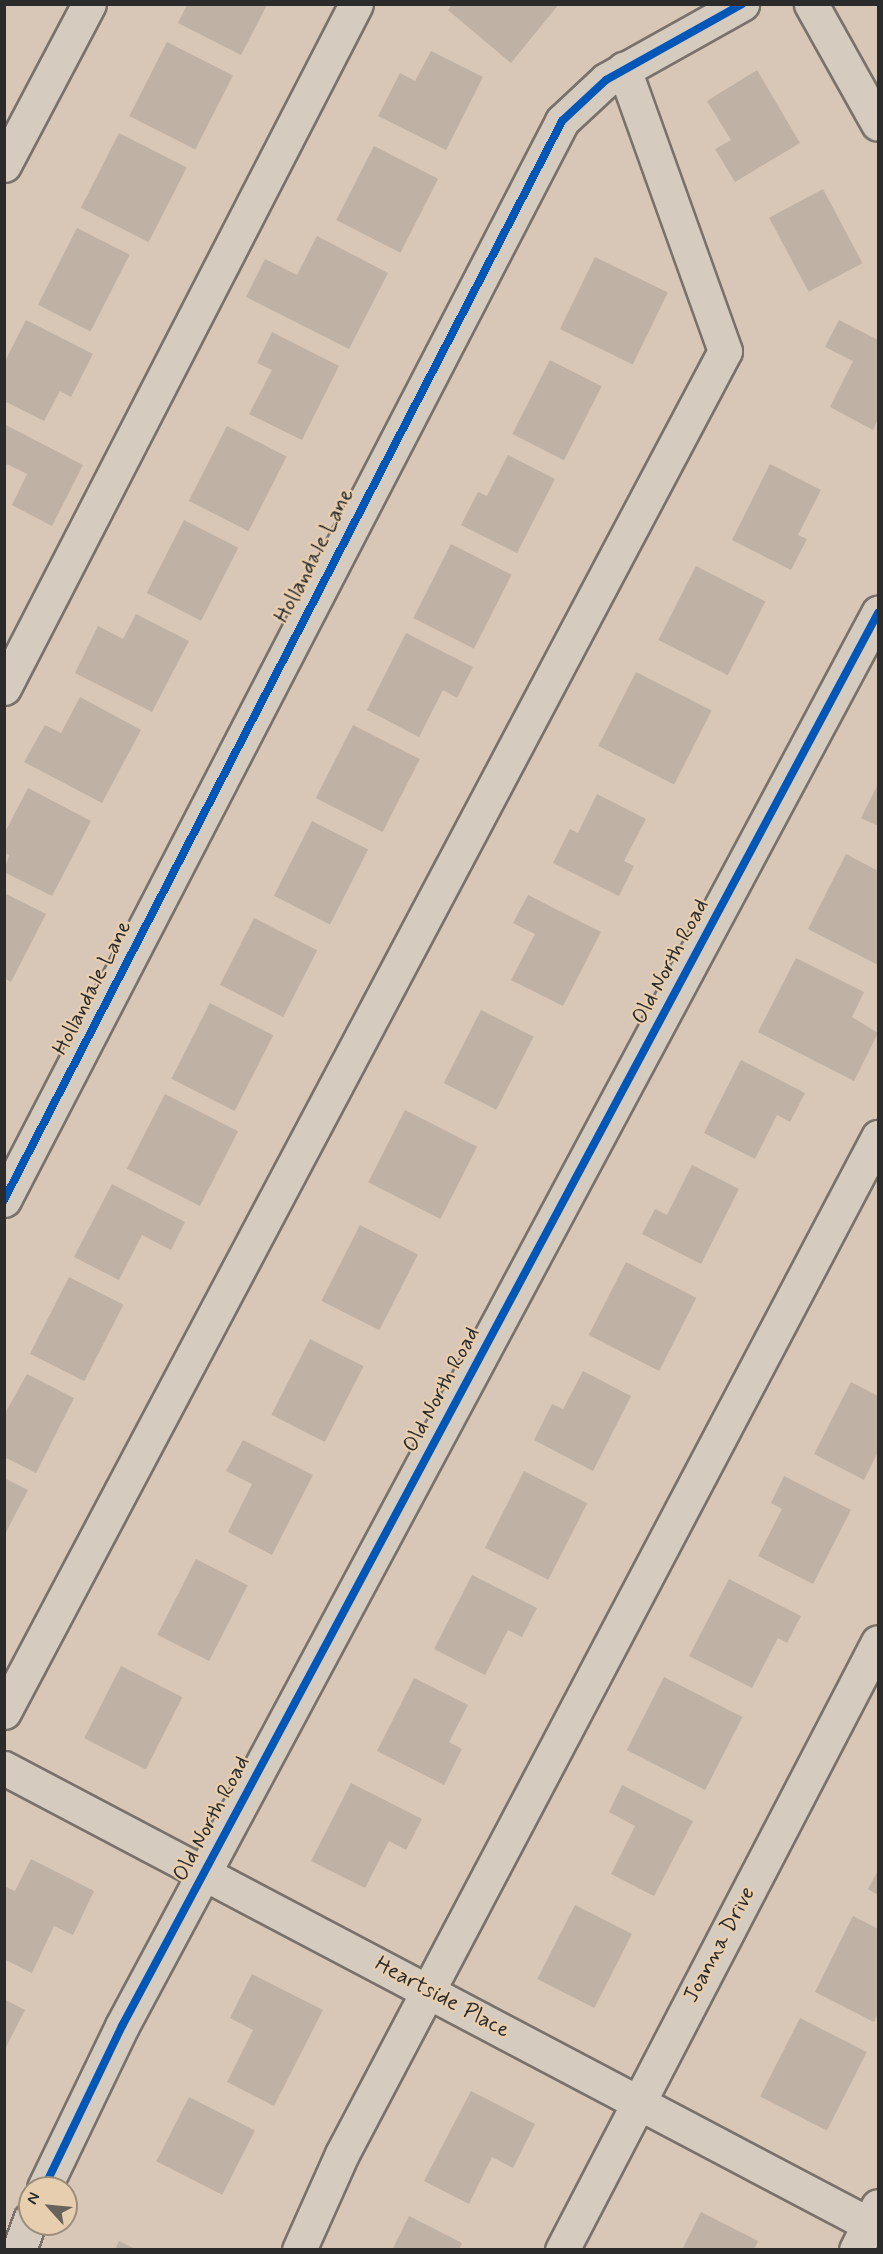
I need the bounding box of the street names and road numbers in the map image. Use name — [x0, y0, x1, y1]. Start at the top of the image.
street label: Hollandale Lane — [270, 484, 360, 628]
street label: Old North Road — [627, 895, 715, 1029]
street label: Hollandale Lane — [48, 916, 138, 1060]
street label: Old North Road — [398, 1323, 486, 1457]
street label: Old North Road — [168, 1752, 256, 1886]
street label: Joanna Drive — [678, 1882, 762, 2008]
street label: Heartside Place — [371, 1952, 513, 2044]

